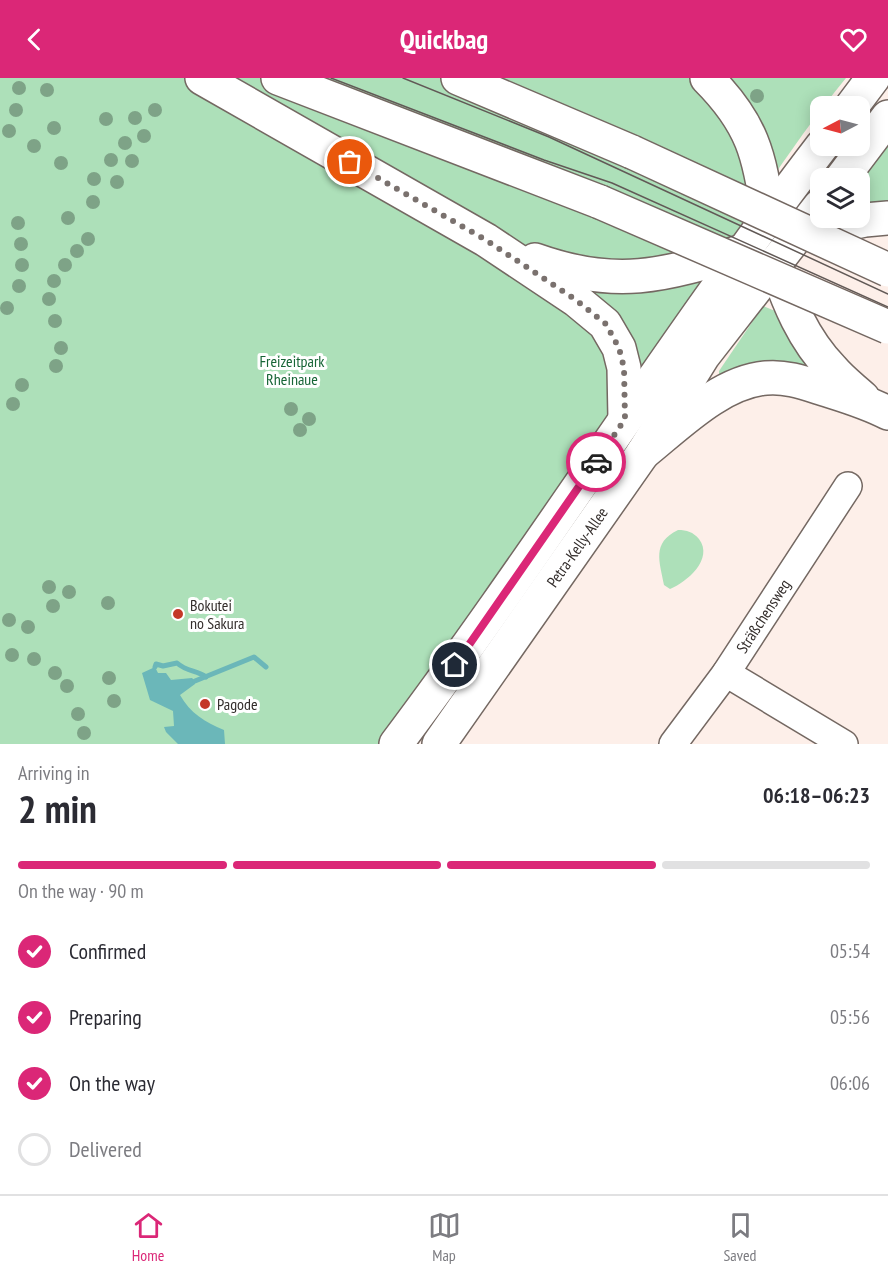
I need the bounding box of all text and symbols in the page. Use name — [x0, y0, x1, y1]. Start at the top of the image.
text: Quickbag — [400, 22, 488, 56]
icon: back — [18, 23, 51, 56]
icon: heart — [837, 23, 870, 56]
north arrow — [810, 96, 870, 156]
map controls — [810, 96, 870, 228]
pin — [324, 136, 375, 187]
icon: bag — [333, 145, 366, 178]
button: layers — [810, 168, 870, 228]
park label: Freizeitpark Rheinaue — [259, 351, 325, 389]
courier — [566, 432, 626, 492]
icon: car — [580, 446, 613, 479]
street label: Petra-Kelly-Allee — [542, 503, 612, 591]
street label: Sträßchensweg — [732, 575, 794, 657]
place label: Bokutei no Sakura — [190, 595, 245, 633]
marker: Bokutei no Sakura — [171, 607, 185, 621]
pin — [429, 639, 480, 690]
icon: home — [438, 648, 471, 681]
place label: Pagode — [217, 694, 258, 714]
marker: Pagode — [198, 697, 212, 711]
text: Arriving in — [18, 760, 90, 786]
text: 06:18–06:23 — [763, 781, 870, 809]
text: 2 min — [18, 783, 97, 834]
text: On the way · 90 m — [18, 878, 144, 904]
icon: check — [18, 935, 51, 968]
text: Confirmed — [69, 937, 146, 965]
text: 05:54 — [830, 938, 870, 964]
icon: check — [18, 1001, 51, 1034]
text: Preparing — [69, 1003, 142, 1031]
text: 05:56 — [830, 1004, 870, 1030]
icon: check — [18, 1067, 51, 1100]
text: On the way — [69, 1069, 155, 1097]
text: 06:06 — [830, 1070, 870, 1096]
text: Delivered — [69, 1135, 142, 1163]
tab: Home — [132, 1209, 165, 1265]
tab: Map — [428, 1209, 461, 1265]
tab: Saved — [724, 1209, 757, 1265]

